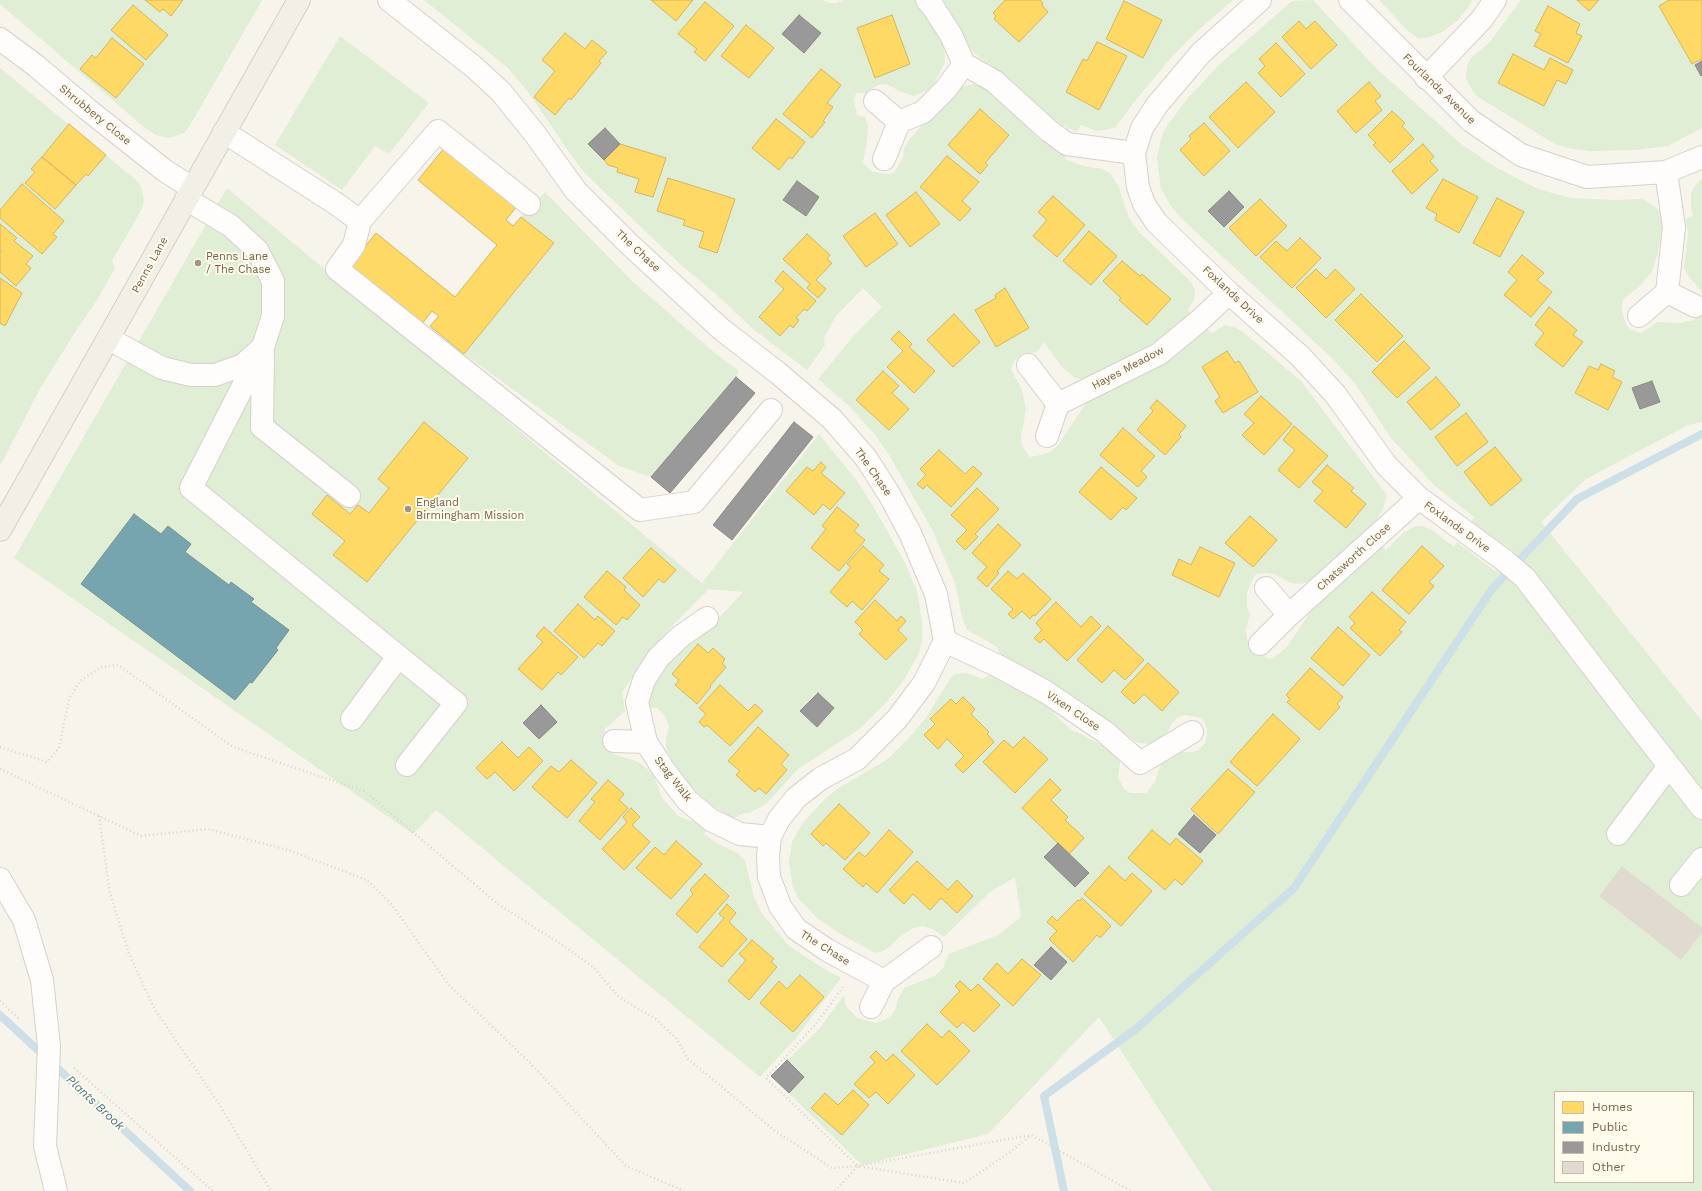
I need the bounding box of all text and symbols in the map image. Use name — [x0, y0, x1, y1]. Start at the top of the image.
street label: Fourlands Avenue — [1400, 51, 1478, 127]
street label: Shrubbery Close — [56, 82, 134, 148]
street label: The Chase — [613, 227, 663, 275]
street label: Penns Lane — [129, 235, 171, 295]
place label: Penns Lane / The Chase — [206, 250, 271, 276]
marker: Penns Lane / The Chase — [193, 258, 203, 268]
street label: Foxlands Drive — [1200, 263, 1266, 327]
street label: Hayes Meadow — [1090, 343, 1166, 393]
street label: The Chase — [852, 445, 894, 499]
place label: England Birmingham Mission — [416, 496, 524, 522]
street label: Foxlands Drive — [1421, 499, 1493, 555]
marker: England Birmingham Mission — [403, 504, 413, 514]
street label: Chatsworth Close — [1314, 520, 1394, 594]
street label: Vixen Close — [1044, 688, 1102, 734]
street label: Stag Walk — [651, 754, 695, 804]
street label: The Chase — [798, 928, 852, 968]
water label: Plants Brook — [63, 1073, 127, 1133]
legend — [1554, 1091, 1694, 1183]
text: Homes — [1592, 1100, 1633, 1114]
text: Public — [1592, 1120, 1628, 1134]
text: Industry — [1592, 1140, 1640, 1154]
text: Other — [1592, 1160, 1625, 1174]

